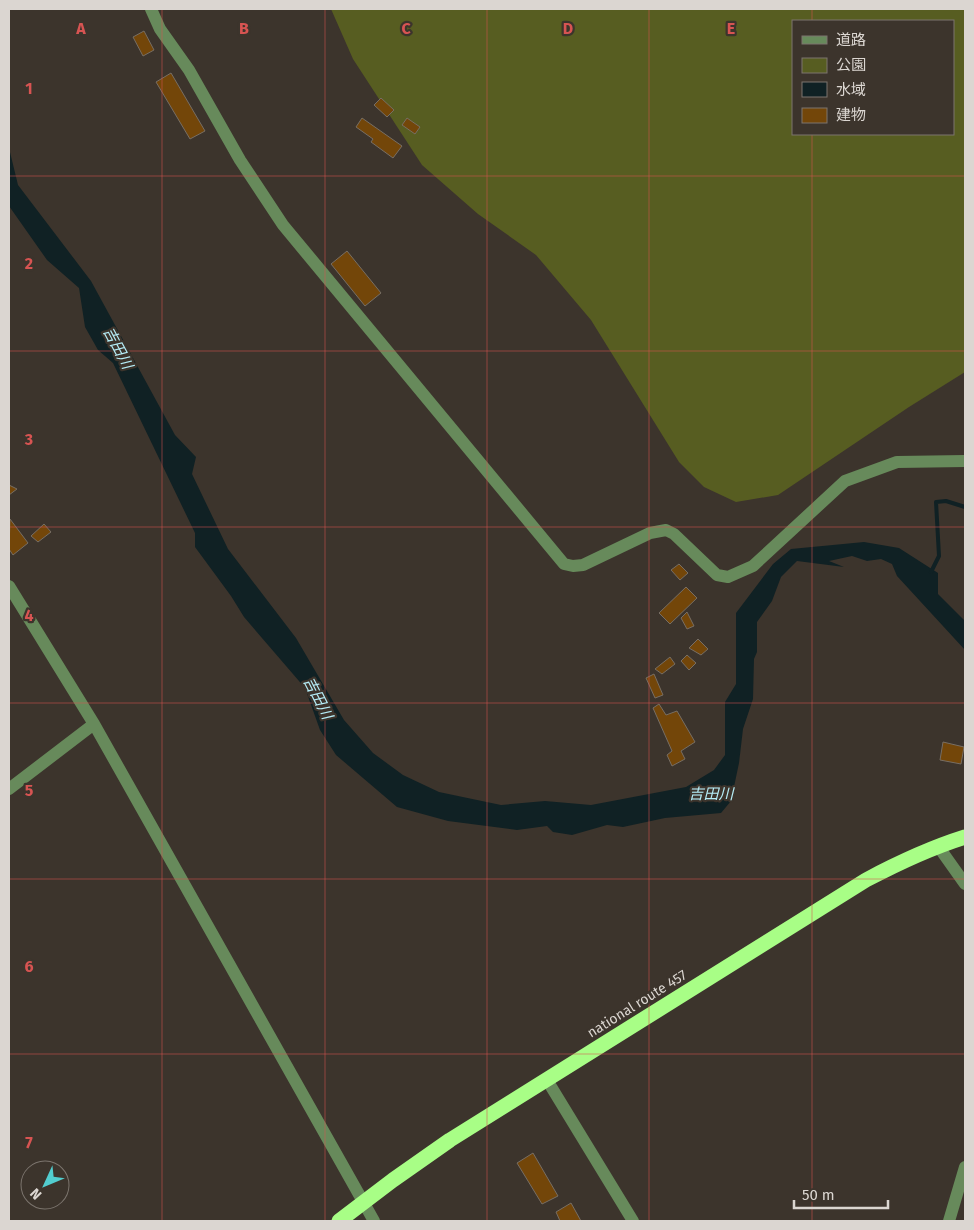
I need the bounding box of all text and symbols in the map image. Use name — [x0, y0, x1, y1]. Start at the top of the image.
text: A — [75, 19, 86, 38]
text: B — [239, 19, 249, 38]
text: C — [401, 19, 411, 38]
text: D — [563, 19, 573, 38]
text: E — [727, 19, 735, 38]
legend — [792, 20, 954, 135]
text: 道路 — [836, 31, 866, 49]
text: 公園 — [836, 56, 866, 74]
text: 1 — [25, 79, 33, 98]
text: 水域 — [836, 81, 866, 99]
text: 建物 — [836, 106, 866, 124]
text: 2 — [25, 254, 33, 273]
water label: 吉田川 — [99, 324, 137, 374]
text: 3 — [24, 430, 33, 449]
text: 4 — [24, 606, 34, 625]
water label: 吉田川 — [300, 674, 337, 724]
text: 5 — [25, 781, 34, 800]
water label: 吉田川 — [688, 785, 735, 803]
text: 6 — [24, 957, 34, 976]
street label: national route 457 — [584, 967, 690, 1041]
text: 7 — [25, 1133, 33, 1152]
north arrow — [20, 1160, 70, 1210]
scale bar — [794, 1178, 888, 1210]
text: N — [27, 1184, 45, 1203]
text: 50 m — [802, 1186, 835, 1204]

